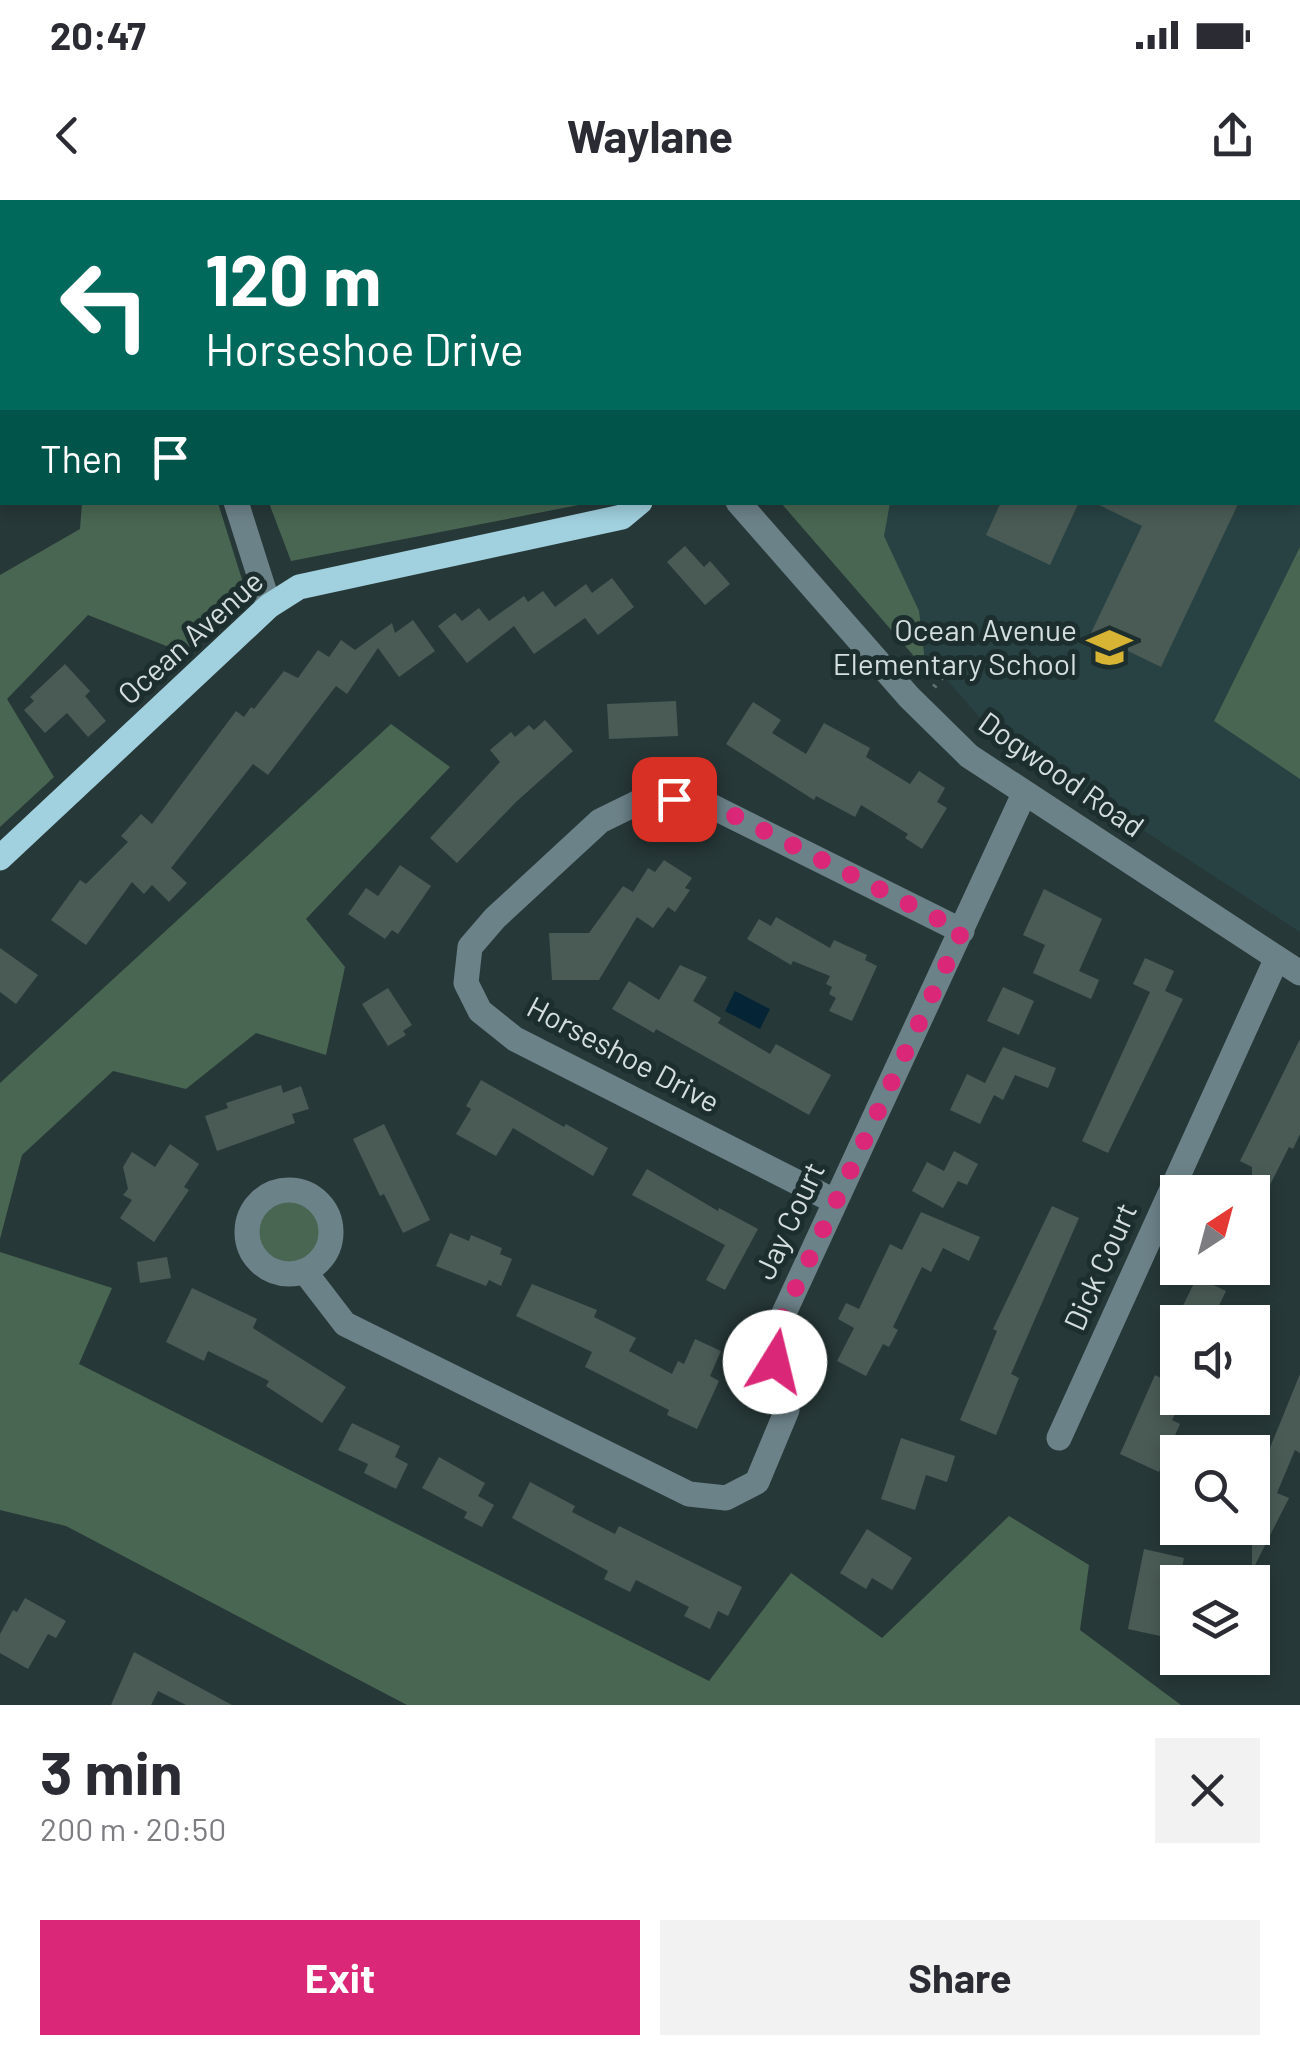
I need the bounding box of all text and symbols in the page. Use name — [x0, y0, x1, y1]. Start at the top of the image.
text: 20:47 — [50, 12, 146, 58]
icon: back — [40, 108, 95, 163]
text: Waylane — [567, 108, 733, 162]
icon: share — [1205, 108, 1260, 163]
text: 120 m — [205, 236, 381, 320]
icon: left — [40, 240, 170, 370]
text: Horseshoe Drive — [205, 321, 524, 375]
icon: arrive — [143, 430, 198, 485]
text: Then — [40, 435, 123, 481]
street label: Ocean Avenue — [110, 562, 270, 711]
place label: Ocean Avenue Elementary School — [833, 611, 1077, 681]
school or university icon: Ocean Avenue Elementary School — [1086, 624, 1134, 672]
street label: Dogwood Road — [973, 703, 1152, 844]
pin — [632, 757, 717, 842]
icon: arrive — [647, 772, 702, 827]
street label: Horseshoe Drive — [522, 987, 726, 1119]
street label: Jay Court — [745, 1156, 831, 1284]
north arrow — [1160, 1175, 1270, 1285]
map controls — [1160, 1175, 1270, 1675]
street label: Dick Court — [1055, 1197, 1143, 1335]
button: sound — [1160, 1305, 1270, 1415]
position arrow — [723, 1310, 827, 1414]
button: search — [1160, 1435, 1270, 1545]
button: layers — [1160, 1565, 1270, 1675]
text: 3 min — [40, 1735, 183, 1807]
button: close — [1155, 1738, 1260, 1843]
text: 200 m · 20:50 — [40, 1809, 226, 1847]
button: Exit — [40, 1920, 640, 2035]
button: Share — [660, 1920, 1260, 2035]

